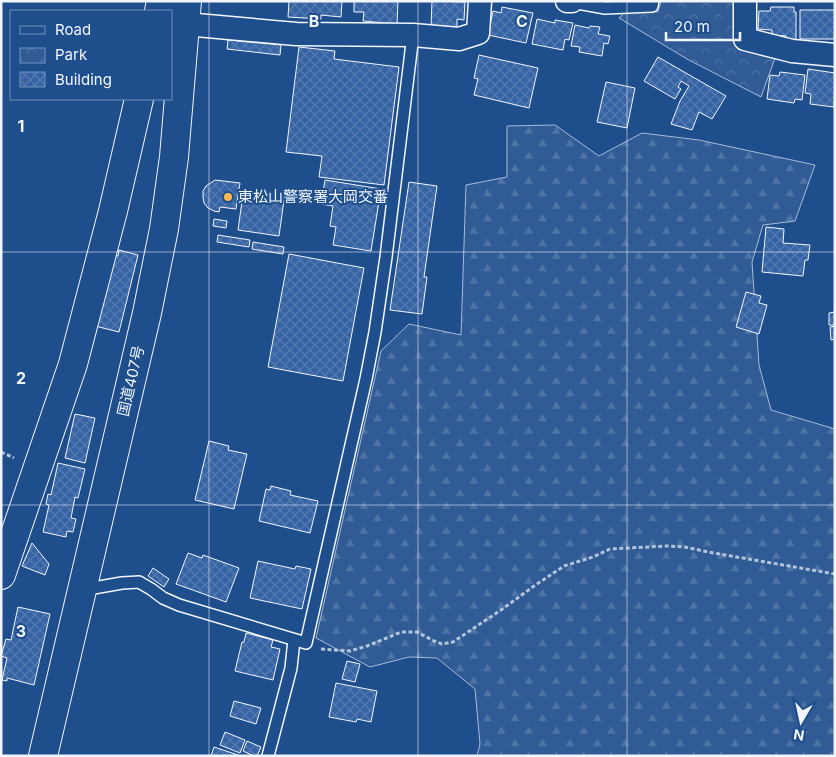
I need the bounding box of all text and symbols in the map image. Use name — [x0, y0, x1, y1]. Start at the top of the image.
legend — [10, 10, 172, 100]
scale bar — [666, 10, 740, 42]
text: B — [309, 11, 319, 31]
text: C — [516, 11, 528, 31]
text: 20 m — [674, 17, 710, 36]
text: Road — [55, 20, 91, 39]
text: Park — [55, 45, 88, 64]
text: Building — [55, 70, 112, 89]
text: 1 — [18, 116, 24, 136]
place label: 東松山警察署大岡交番 — [238, 187, 388, 206]
marker: 東松山警察署大岡交番 — [222, 191, 234, 203]
street label: 国道407号 — [113, 343, 148, 418]
text: 2 — [16, 368, 26, 388]
text: 3 — [16, 621, 26, 641]
north arrow — [776, 697, 826, 747]
text: N — [792, 726, 805, 745]

